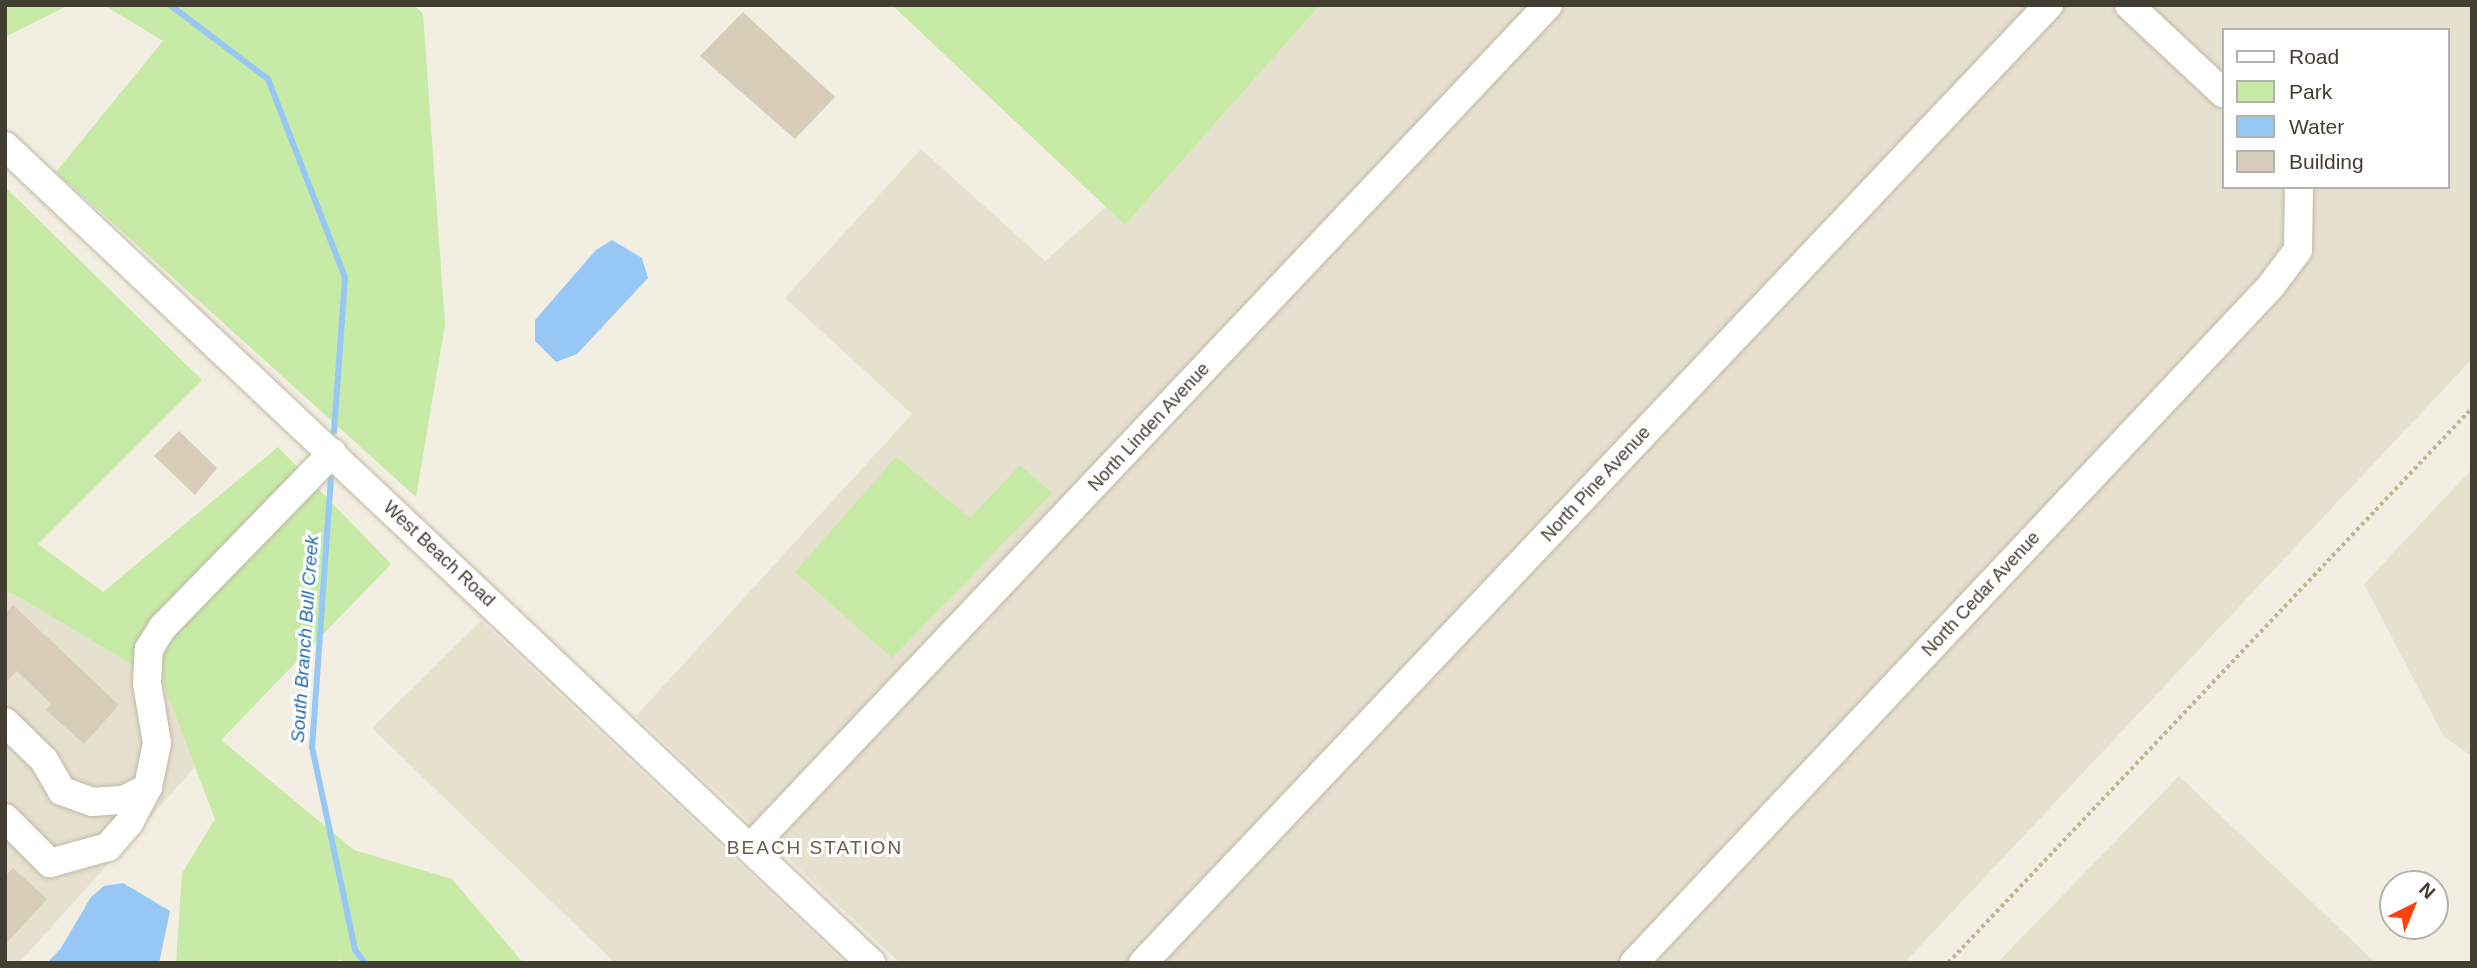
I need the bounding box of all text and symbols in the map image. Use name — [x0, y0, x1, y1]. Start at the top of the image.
legend — [2222, 28, 2449, 189]
text: Road — [2289, 45, 2339, 68]
text: Park — [2289, 80, 2332, 103]
text: Water — [2289, 115, 2344, 138]
text: Building — [2289, 150, 2364, 173]
street label: North Linden Avenue — [1084, 358, 1214, 496]
street label: North Pine Avenue — [1537, 422, 1655, 546]
street label: West Beach Road — [379, 497, 499, 611]
street label: North Cedar Avenue — [1917, 527, 2045, 661]
water label: South Branch Bull Creek — [286, 534, 324, 744]
district label: BEACH STATION — [728, 837, 902, 859]
north arrow — [2379, 870, 2449, 940]
text: N — [2415, 878, 2439, 903]

